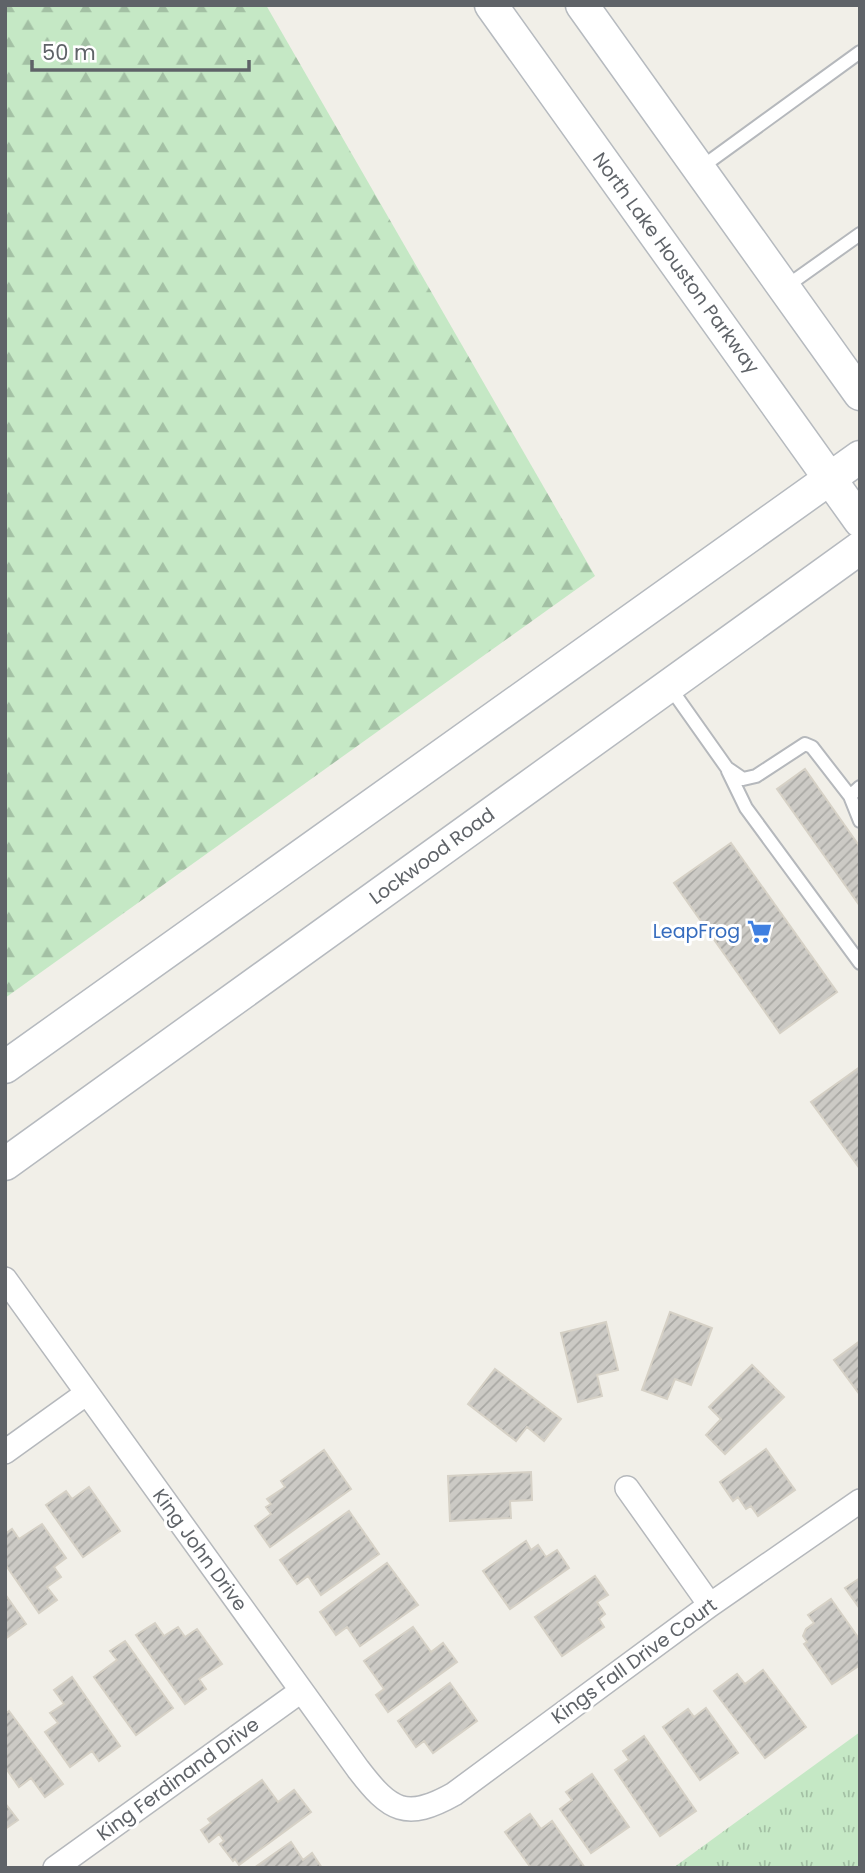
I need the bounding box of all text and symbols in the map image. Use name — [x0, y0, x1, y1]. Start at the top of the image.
scale bar — [32, 28, 248, 72]
text: 50 m — [42, 38, 96, 67]
street label: North Lake Houston Parkway — [586, 147, 766, 380]
street label: Lockwood Road — [364, 801, 500, 911]
supermarket icon: LeapFrog — [746, 917, 774, 945]
place label: LeapFrog — [653, 918, 740, 945]
street label: King John Drive — [146, 1483, 254, 1617]
street label: Kings Fall Drive Court — [546, 1592, 722, 1730]
street label: King Ferdinand Drive — [91, 1711, 265, 1847]

